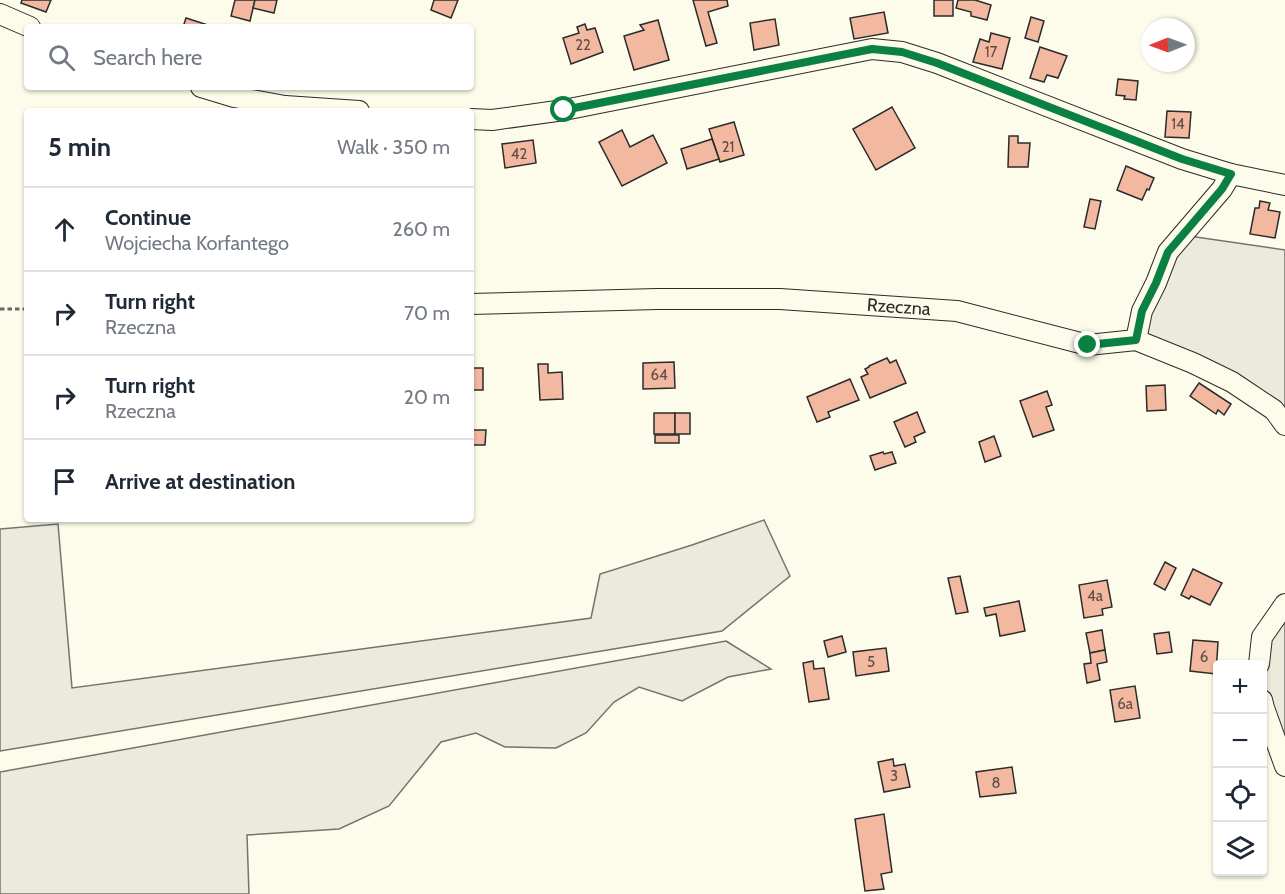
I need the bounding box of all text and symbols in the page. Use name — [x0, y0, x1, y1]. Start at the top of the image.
north arrow — [1141, 18, 1195, 72]
search box — [24, 24, 474, 90]
house number: 22 — [575, 36, 591, 54]
icon: search — [45, 41, 78, 74]
house number: 17 — [985, 43, 998, 61]
text: Search here — [93, 44, 202, 71]
route start — [550, 96, 576, 122]
house number: 14 — [1171, 115, 1185, 133]
text: 5 min — [48, 131, 111, 163]
text: Walk · 350 m — [337, 135, 450, 159]
house number: 21 — [722, 138, 734, 156]
house number: 42 — [511, 145, 527, 163]
text: Continue — [105, 204, 191, 231]
icon: ahead — [48, 213, 81, 246]
text: 260 m — [392, 217, 450, 241]
text: Wojciecha Korfantego — [105, 231, 289, 255]
text: Turn right — [105, 288, 195, 315]
street label: Rzeczna — [866, 294, 932, 320]
icon: right — [48, 297, 81, 330]
text: 70 m — [404, 301, 450, 325]
text: Rzeczna — [105, 315, 176, 339]
route end — [1074, 331, 1100, 357]
house number: 64 — [650, 366, 668, 384]
text: Turn right — [105, 372, 195, 399]
icon: right — [48, 381, 81, 414]
text: 20 m — [404, 385, 450, 409]
text: Rzeczna — [105, 399, 176, 423]
icon: arrive — [48, 465, 81, 498]
text: Arrive at destination — [105, 468, 295, 495]
house number: 4a — [1087, 587, 1104, 605]
house number: 6 — [1200, 648, 1208, 666]
house number: 5 — [867, 653, 875, 671]
map controls — [1213, 660, 1267, 876]
button: + — [1213, 660, 1267, 714]
house number: 6a — [1117, 695, 1134, 713]
button: − — [1213, 714, 1267, 768]
house number: 3 — [890, 767, 898, 785]
button: locate — [1213, 768, 1267, 822]
house number: 8 — [991, 774, 1001, 792]
button: layers — [1213, 822, 1267, 876]

